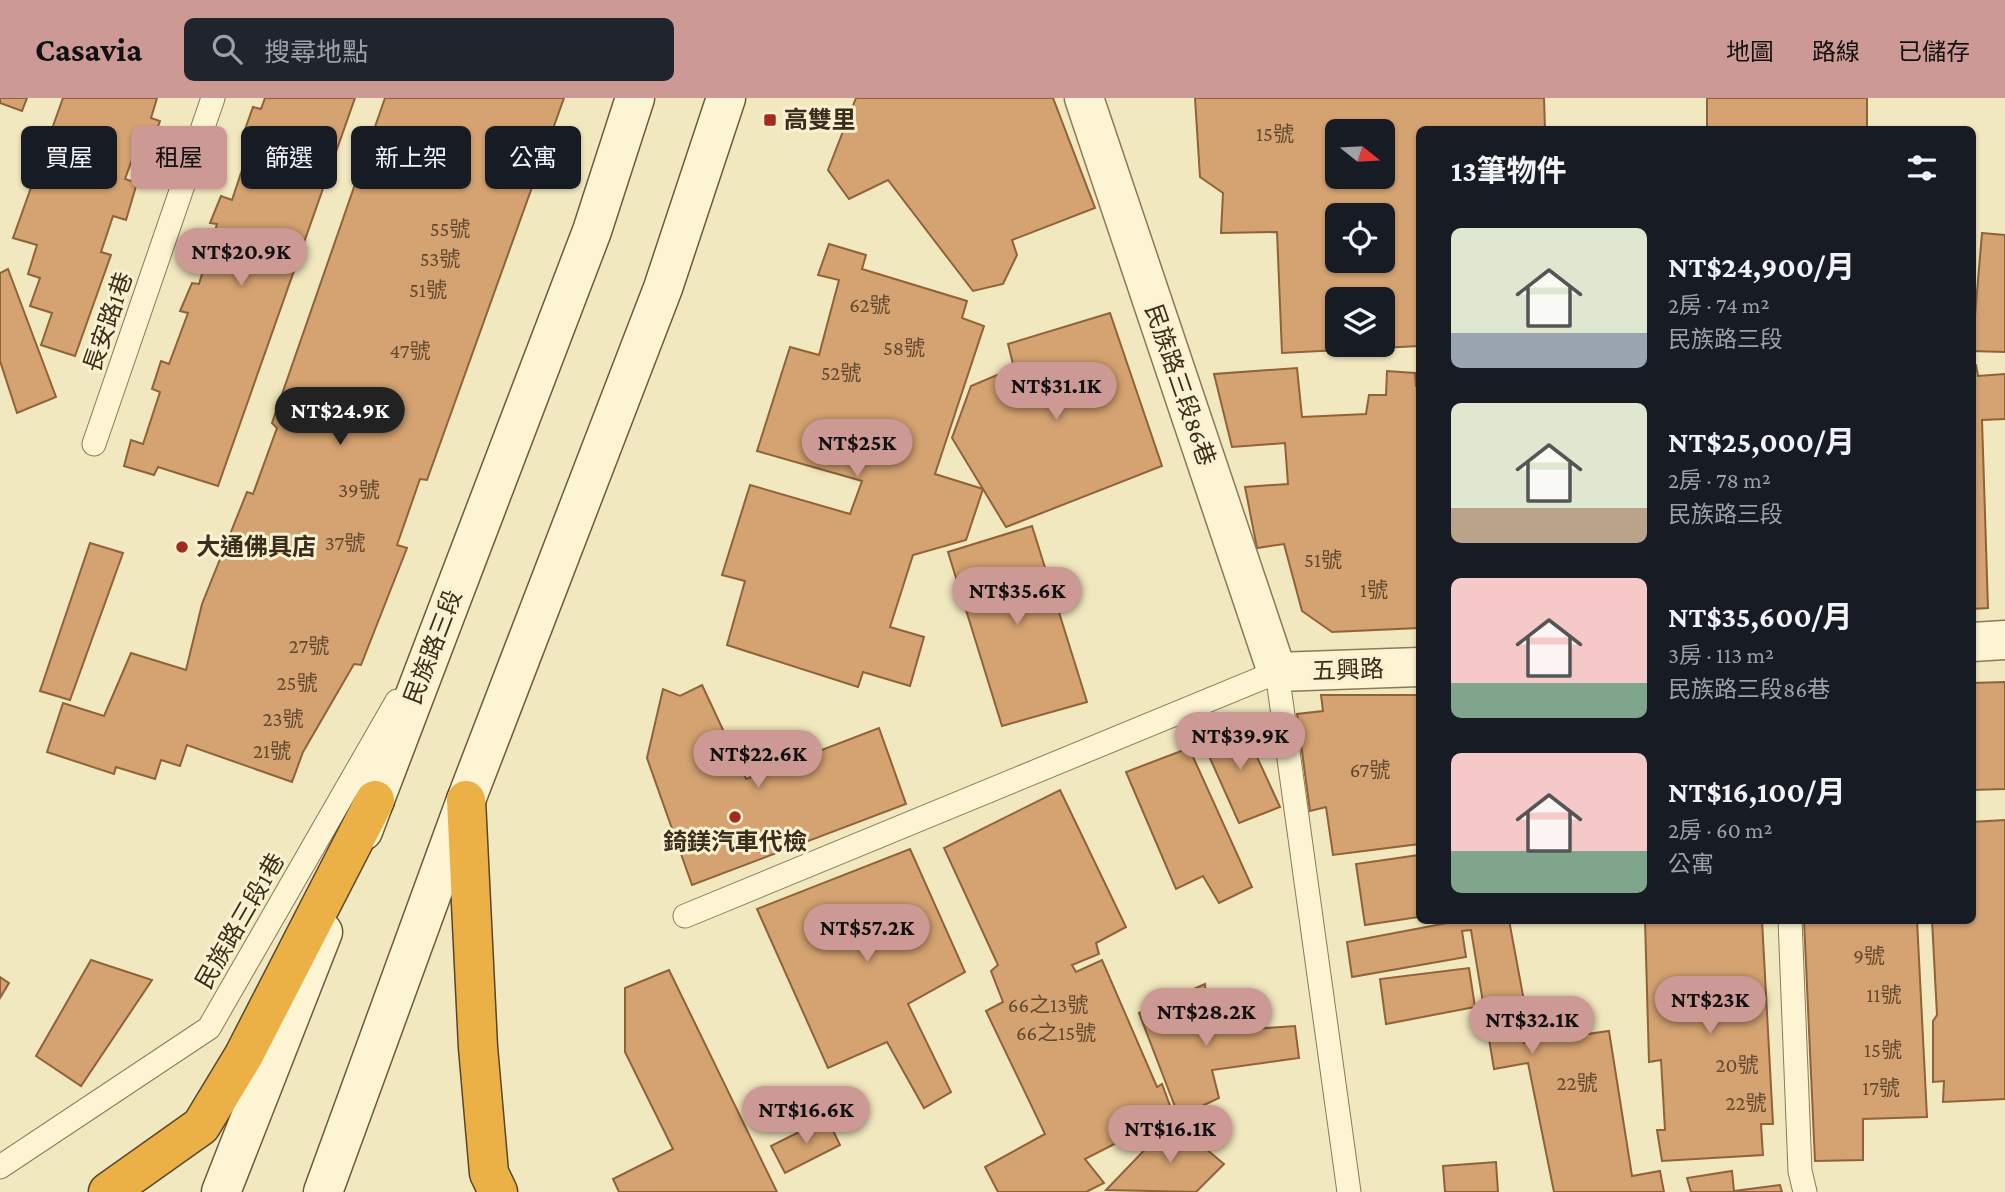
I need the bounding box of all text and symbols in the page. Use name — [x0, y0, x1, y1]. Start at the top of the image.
search box — [184, 18, 674, 81]
icon: search — [208, 30, 246, 68]
text: Casavia — [35, 31, 142, 68]
text: 搜尋地點 — [264, 38, 368, 67]
text: 地圖 — [1726, 38, 1774, 65]
text: 路線 — [1812, 38, 1860, 65]
text: 已儲存 — [1898, 38, 1970, 65]
place label: 高雙里 — [784, 106, 856, 133]
marker: 高雙里 — [762, 112, 778, 128]
north arrow — [1325, 119, 1395, 189]
map controls — [1325, 119, 1395, 357]
house number: 15號 — [1256, 122, 1294, 146]
chip: 買屋 — [21, 126, 117, 189]
chip: 租屋 — [131, 126, 227, 189]
chip: 篩選 — [241, 126, 337, 189]
chip: 新上架 — [351, 126, 471, 189]
chip: 公寓 — [485, 126, 581, 189]
icon: filters — [1903, 149, 1941, 187]
text: 13筆物件 — [1451, 154, 1567, 187]
button: locate — [1325, 203, 1395, 273]
house number: 55號 — [430, 217, 470, 241]
pin: NT$20.9K — [169, 228, 313, 288]
text: NT$20.9K — [191, 238, 291, 264]
house number: 53號 — [420, 247, 460, 271]
text: NT$24,900/月 — [1668, 250, 1855, 283]
icon: home — [1507, 256, 1591, 340]
street label: 長安路1巷 — [78, 268, 137, 375]
house number: 51號 — [409, 278, 447, 302]
button: layers — [1325, 287, 1395, 357]
text: 2房 · 74 m² — [1668, 292, 1769, 318]
house number: 62號 — [849, 293, 891, 317]
street label: 民族路三段86巷 — [1140, 300, 1221, 469]
text: 民族路三段 — [1668, 326, 1783, 352]
house number: 58號 — [883, 336, 925, 360]
house number: 47號 — [390, 339, 430, 363]
house number: 52號 — [821, 361, 861, 385]
pin: NT$31.1K — [984, 362, 1128, 422]
text: NT$31.1K — [1011, 372, 1101, 398]
pin: NT$24.9K — [268, 388, 412, 447]
text: NT$24.9K — [291, 397, 389, 423]
pin: NT$25K — [800, 420, 914, 479]
text: NT$25,000/月 — [1668, 425, 1855, 458]
text: NT$25K — [818, 429, 896, 455]
icon: home — [1507, 431, 1591, 515]
text: 2房 · 78 m² — [1668, 467, 1771, 493]
house number: 39號 — [338, 478, 380, 502]
text: 民族路三段 — [1668, 501, 1783, 527]
house number: 37號 — [325, 531, 365, 555]
place label: 大通佛具店 — [196, 533, 316, 560]
marker: 大通佛具店 — [174, 539, 190, 555]
house number: 51號 — [1304, 548, 1342, 572]
pin: NT$35.6K — [945, 568, 1089, 627]
text: NT$35.6K — [969, 577, 1065, 603]
house number: 1號 — [1360, 578, 1388, 602]
street label: 民族路三段 — [398, 586, 467, 708]
text: NT$35,600/月 — [1668, 600, 1853, 633]
icon: home — [1507, 606, 1591, 690]
house number: 27號 — [289, 634, 329, 658]
text: 3房 · 113 m² — [1668, 642, 1774, 668]
street label: 五興路 — [1312, 655, 1384, 684]
house number: 25號 — [277, 671, 317, 695]
text: 民族路三段86巷 — [1668, 676, 1830, 702]
house number: 23號 — [263, 707, 303, 731]
pin: NT$39.9K — [1168, 712, 1312, 772]
text: NT$39.9K — [1191, 722, 1289, 748]
pin: NT$22.6K — [686, 730, 830, 790]
house number: 21號 — [253, 739, 291, 763]
text: NT$22.6K — [709, 740, 807, 766]
house number: 67號 — [1350, 758, 1390, 782]
text: NT$16,100/月 — [1668, 775, 1846, 808]
icon: home — [1507, 781, 1591, 865]
marker: 錡鎂汽車代檢 — [727, 809, 743, 825]
text: 2房 · 60 m² — [1668, 817, 1773, 843]
place label: 錡鎂汽車代檢 — [663, 828, 807, 855]
street label: 民族路三段1巷 — [190, 848, 289, 993]
text: 公寓 — [1668, 851, 1714, 877]
pin: NT$57.2K — [795, 904, 939, 964]
text: NT$57.2K — [820, 914, 914, 940]
house number: 9號 — [1853, 944, 1885, 968]
pin: NT$23K — [1653, 976, 1767, 1036]
house number: 11號 — [1867, 983, 1901, 1007]
text: NT$23K — [1671, 986, 1749, 1012]
pin: NT$28.2K — [1134, 988, 1278, 1048]
house number: 66之13號 — [1008, 993, 1088, 1017]
pin: NT$32.1K — [1460, 996, 1604, 1056]
text: NT$28.2K — [1157, 998, 1255, 1024]
text: NT$32.1K — [1485, 1006, 1579, 1032]
house number: 66之15號 — [1016, 1021, 1096, 1045]
house number: 15號 — [1864, 1038, 1902, 1062]
house number: 20號 — [1716, 1053, 1758, 1077]
house number: 22號 — [1557, 1071, 1597, 1095]
house number: 17號 — [1862, 1076, 1900, 1100]
pin: NT$16.6K — [734, 1086, 878, 1146]
house number: 22號 — [1726, 1091, 1766, 1115]
text: NT$16.6K — [758, 1096, 854, 1122]
pin: NT$16.1K — [1098, 1105, 1242, 1165]
text: NT$16.1K — [1124, 1115, 1216, 1141]

